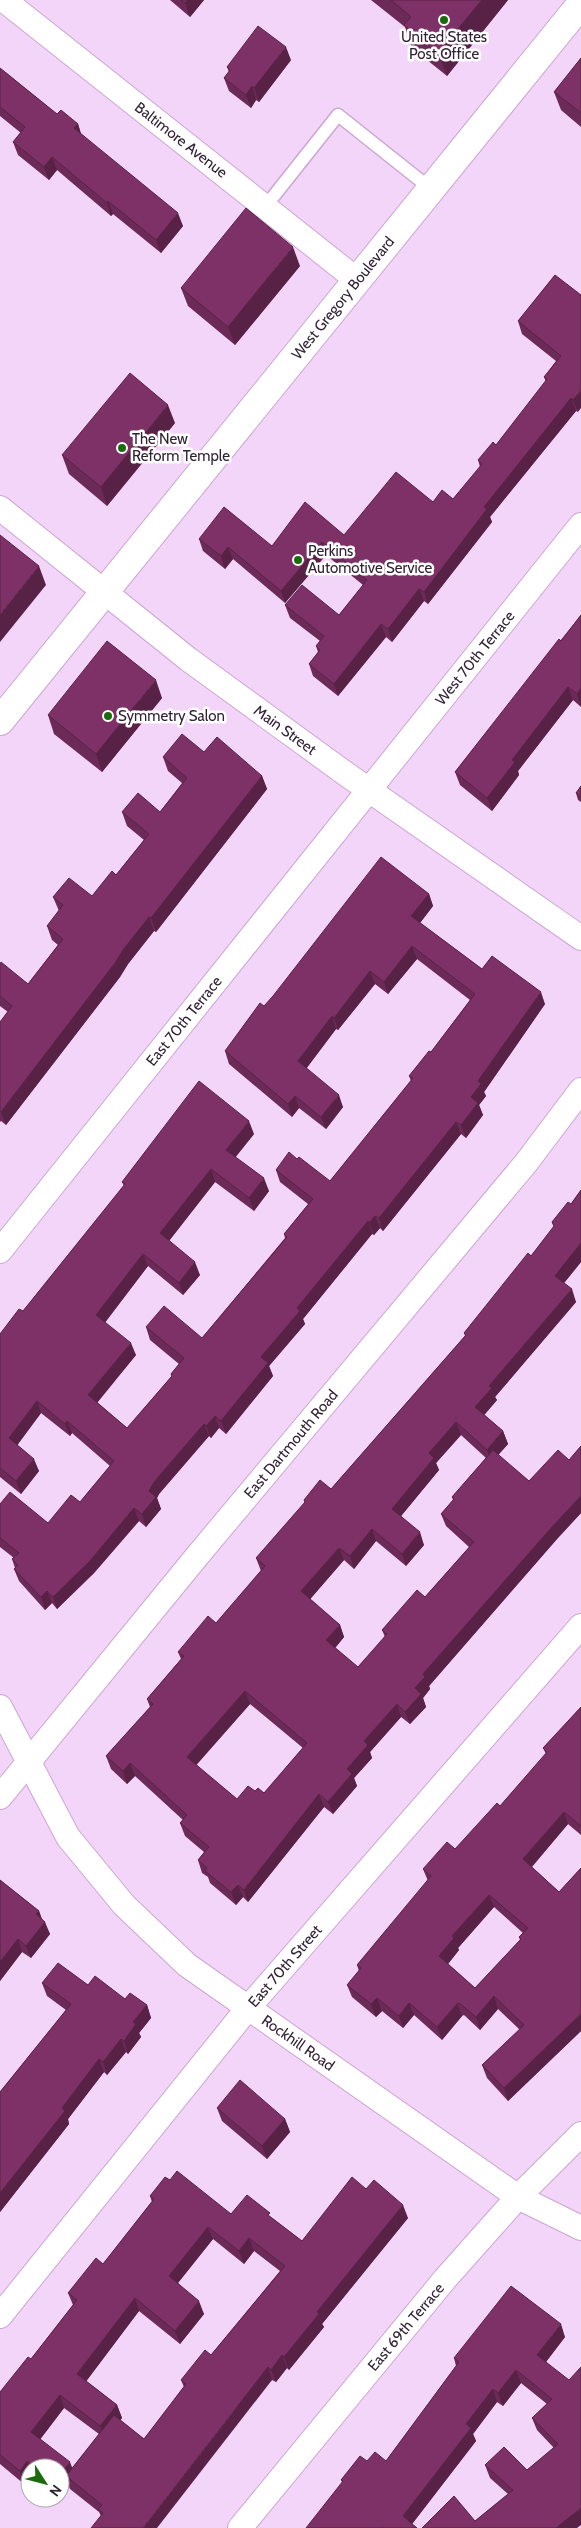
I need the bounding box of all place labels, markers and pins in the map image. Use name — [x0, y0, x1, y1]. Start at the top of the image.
marker: United States Post Office — [438, 14, 450, 26]
place label: United States Post Office — [401, 28, 487, 63]
place label: The New Reform Temple — [132, 430, 230, 465]
marker: The New Reform Temple — [116, 442, 128, 454]
place label: Perkins Automotive Service — [308, 542, 432, 577]
marker: Perkins Automotive Service — [292, 554, 304, 566]
place label: Symmetry Salon — [118, 707, 225, 725]
marker: Symmetry Salon — [102, 710, 114, 722]

